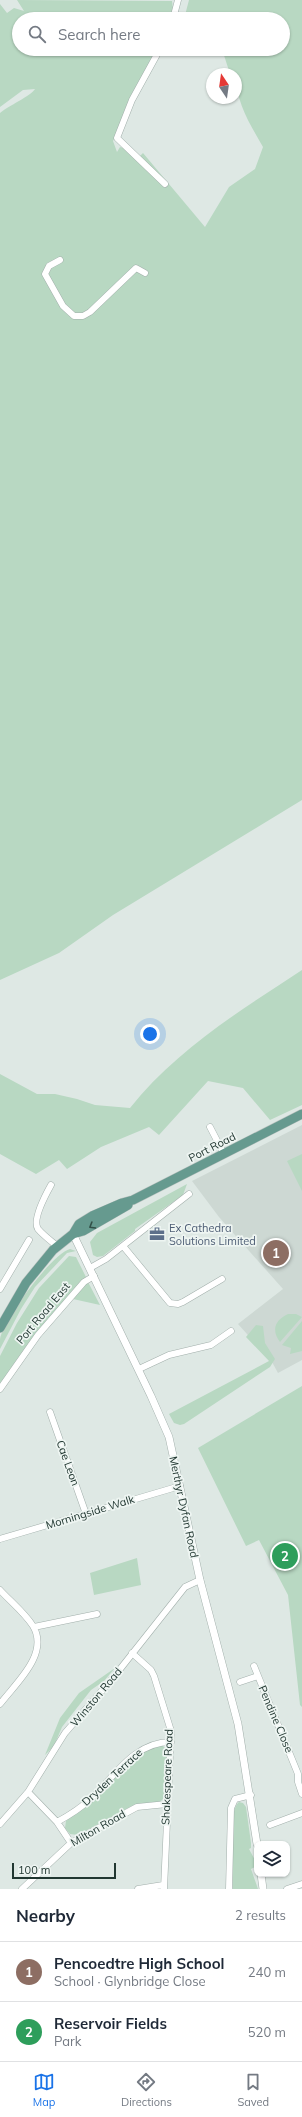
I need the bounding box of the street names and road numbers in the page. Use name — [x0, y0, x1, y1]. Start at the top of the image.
street label: Port Road — [186, 1129, 238, 1165]
street label: Port Road East — [13, 1279, 73, 1347]
street label: Cae Leon — [53, 1438, 83, 1488]
street label: Merthyr Dyfan Road — [166, 1455, 202, 1559]
street label: Morningside Walk — [44, 1492, 136, 1532]
street label: Winston Road — [67, 1665, 125, 1729]
street label: Pendine Close — [256, 1683, 296, 1755]
street label: Shakespeare Road — [158, 1729, 176, 1825]
street label: Dryden Terrace — [79, 1745, 145, 1809]
street label: Milton Road — [68, 1807, 128, 1849]

